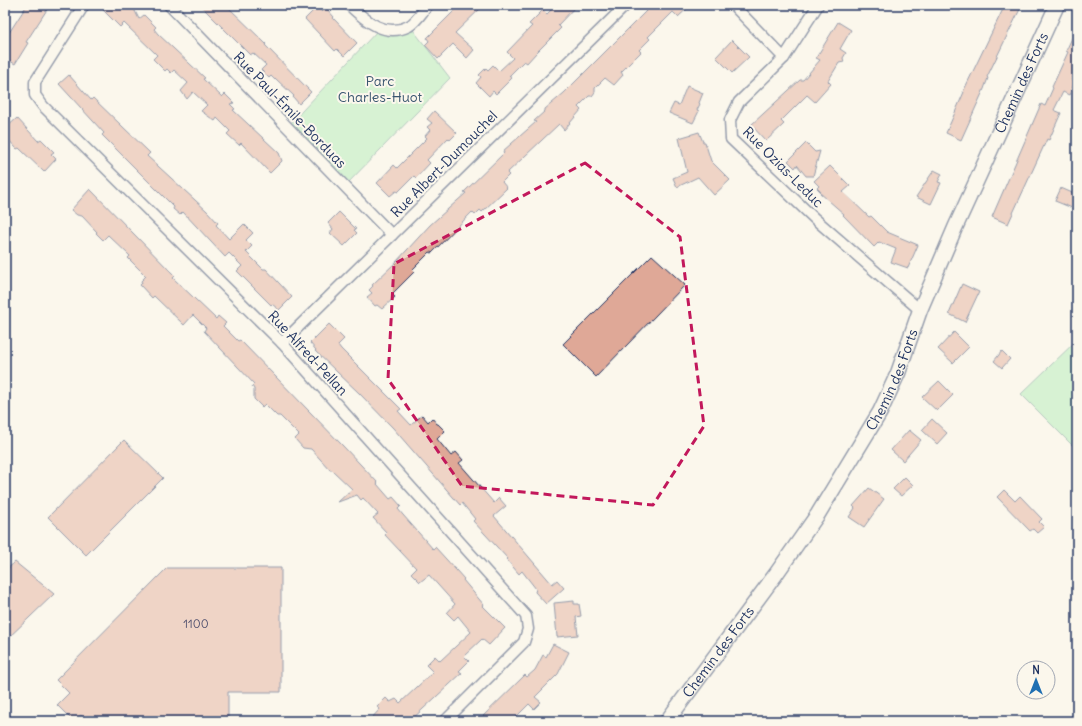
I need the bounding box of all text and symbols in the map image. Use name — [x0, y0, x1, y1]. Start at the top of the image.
street label: Chemin des Forts — [990, 30, 1052, 136]
street label: Rue Paul-Émile-Borduas — [230, 48, 350, 172]
park label: Parc Charles-Huot — [338, 72, 423, 106]
street label: Rue Albert-Dumouchel — [387, 107, 501, 221]
street label: Rue Ozias-Leduc — [739, 123, 827, 211]
street label: Rue Alfred-Pellan — [264, 307, 352, 399]
street label: Chemin des Forts — [862, 327, 922, 434]
street label: Chemin des Forts — [678, 603, 758, 701]
house number: 1100 — [183, 616, 209, 631]
north arrow — [1016, 660, 1056, 700]
text: N — [1032, 663, 1040, 677]

